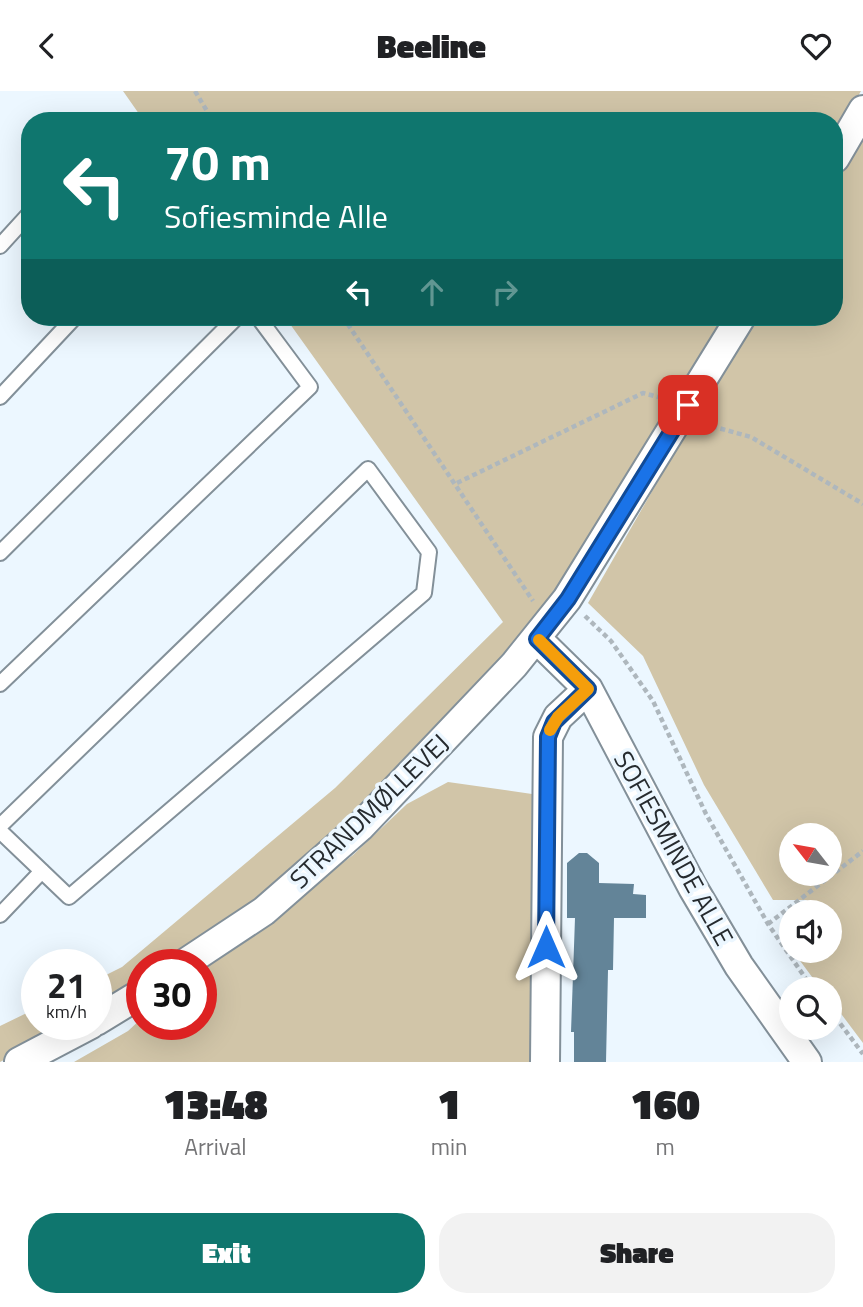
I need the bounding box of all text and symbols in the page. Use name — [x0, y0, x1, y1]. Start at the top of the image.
text: Beeline — [377, 22, 486, 70]
icon: back — [28, 27, 66, 65]
icon: heart — [797, 27, 835, 65]
text: 70 m — [164, 124, 271, 199]
icon: left — [49, 140, 140, 231]
text: Sofiesminde Alle — [164, 192, 388, 240]
icon: left — [340, 273, 378, 311]
icon: ahead — [413, 273, 451, 311]
icon: right — [486, 273, 524, 311]
pin — [658, 375, 718, 435]
icon: arrive — [669, 386, 707, 424]
street label: STRANDMØLLEVEJ — [280, 724, 458, 898]
street label: SOFIESMINDE ALLE — [604, 744, 744, 952]
north arrow — [779, 823, 842, 885]
map controls — [779, 823, 842, 1040]
button: sound — [779, 900, 842, 963]
position arrow — [509, 910, 583, 984]
speed limit sign: 30 — [126, 949, 217, 1040]
text: 21 — [47, 958, 86, 1012]
button: search — [779, 977, 842, 1040]
text: km/h — [46, 998, 87, 1025]
text: 13:48 — [163, 1071, 268, 1135]
text: 1 — [438, 1071, 461, 1135]
text: 160 — [631, 1071, 700, 1135]
text: Arrival — [184, 1129, 247, 1164]
text: min — [431, 1129, 467, 1164]
text: m — [656, 1129, 675, 1164]
button: Exit — [28, 1213, 425, 1293]
button: Share — [439, 1213, 835, 1293]

